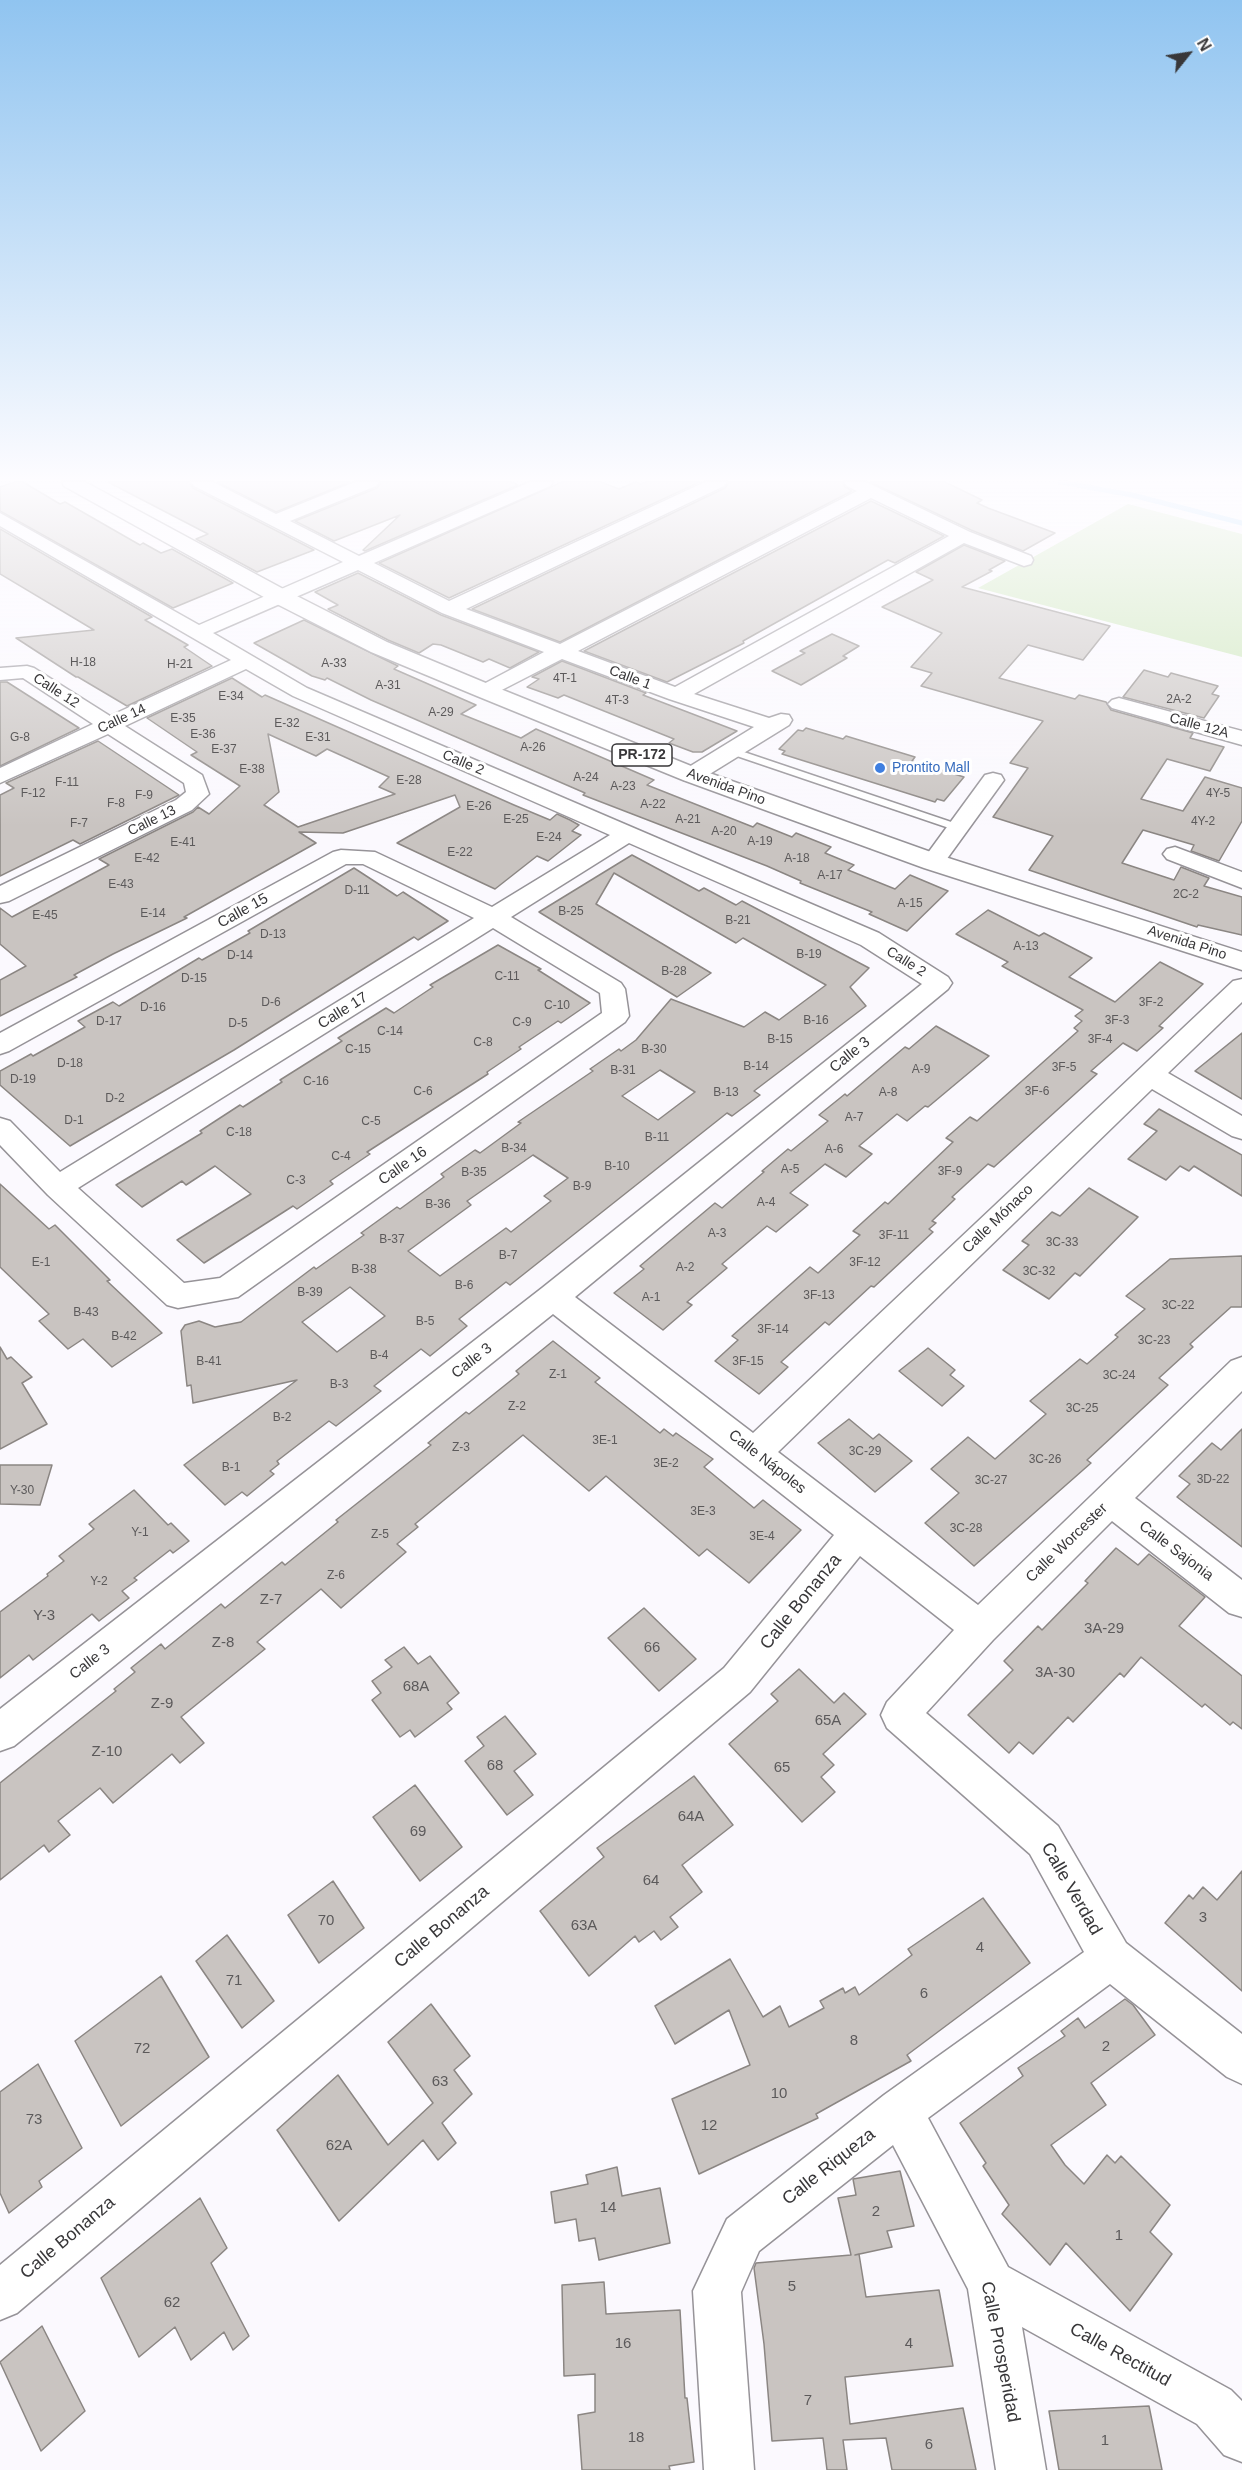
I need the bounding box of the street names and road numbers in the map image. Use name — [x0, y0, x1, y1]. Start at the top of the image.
street label: Calle 1 — [607, 662, 653, 694]
street label: Calle 12 — [30, 670, 82, 712]
street label: Calle 14 — [95, 701, 149, 737]
street label: Calle 12A — [1168, 710, 1230, 742]
road number: PR-172 — [612, 744, 672, 766]
street label: Calle 2 — [440, 747, 486, 779]
street label: Avenida Pino — [684, 765, 768, 809]
street label: Calle 13 — [125, 802, 179, 840]
street label: Calle 15 — [215, 890, 271, 932]
street label: Avenida Pino — [1145, 922, 1229, 964]
street label: Calle 2 — [883, 943, 929, 981]
street label: Calle 17 — [315, 989, 371, 1033]
street label: Calle 3 — [826, 1033, 874, 1077]
street label: Calle 16 — [375, 1143, 431, 1189]
street label: Calle Mónaco — [959, 1181, 1037, 1257]
street label: Calle 3 — [448, 1340, 496, 1382]
street label: Calle Nápoles — [725, 1426, 809, 1498]
street label: Calle Worcester — [1022, 1500, 1112, 1586]
street label: Calle Sajonia — [1135, 1517, 1217, 1585]
street label: Calle Bonanza — [756, 1550, 846, 1654]
street label: Calle 3 — [66, 1641, 114, 1683]
street label: Calle Verdad — [1036, 1839, 1106, 1939]
street label: Calle Bonanza — [390, 1881, 494, 1973]
street label: Calle Riqueza — [778, 2124, 880, 2210]
street label: Calle Bonanza — [16, 2192, 120, 2284]
street label: Calle Prosperidad — [976, 2280, 1024, 2424]
street label: Calle Rectitud — [1066, 2318, 1174, 2392]

